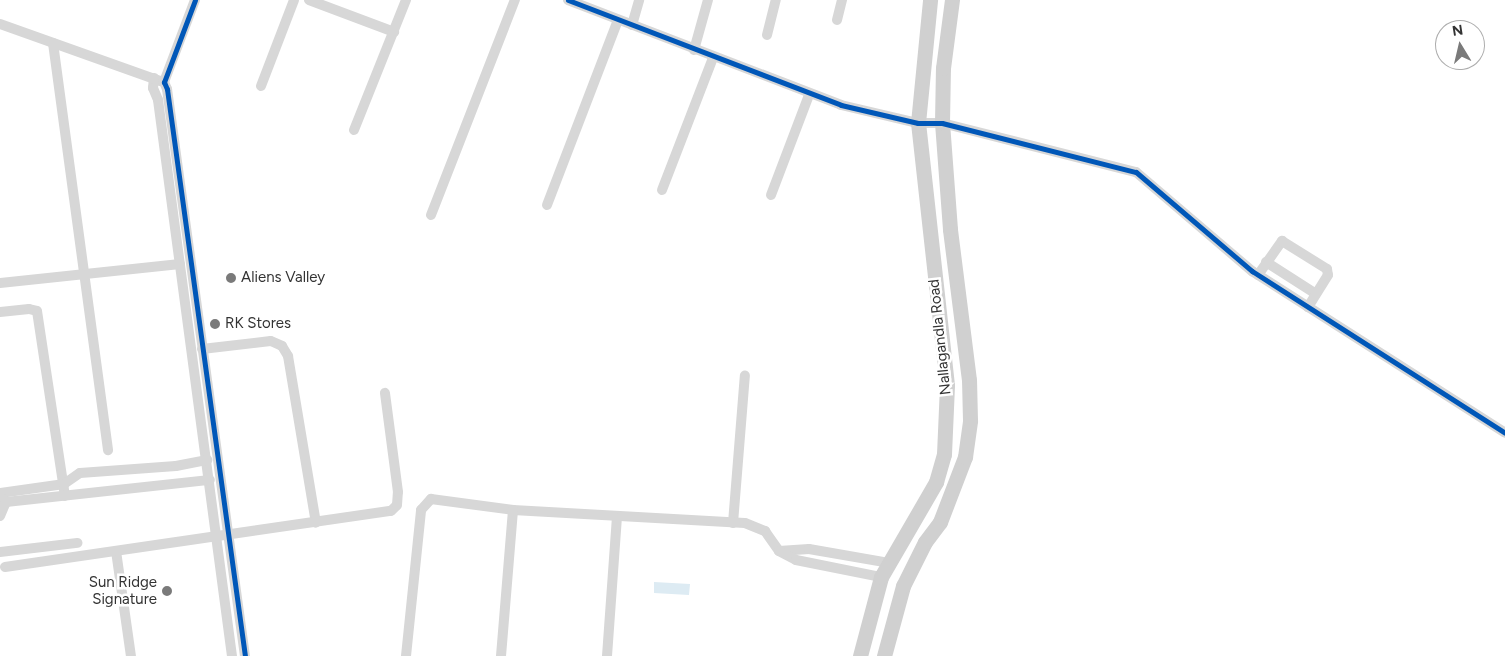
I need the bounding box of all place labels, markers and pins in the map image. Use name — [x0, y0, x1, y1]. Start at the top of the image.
place label: Aliens Valley — [241, 269, 325, 287]
marker: Aliens Valley — [225, 272, 237, 284]
place label: RK Stores — [225, 315, 291, 333]
marker: RK Stores — [209, 318, 221, 330]
place label: Sun Ridge Signature — [89, 573, 157, 608]
marker: Sun Ridge Signature — [161, 585, 173, 597]

